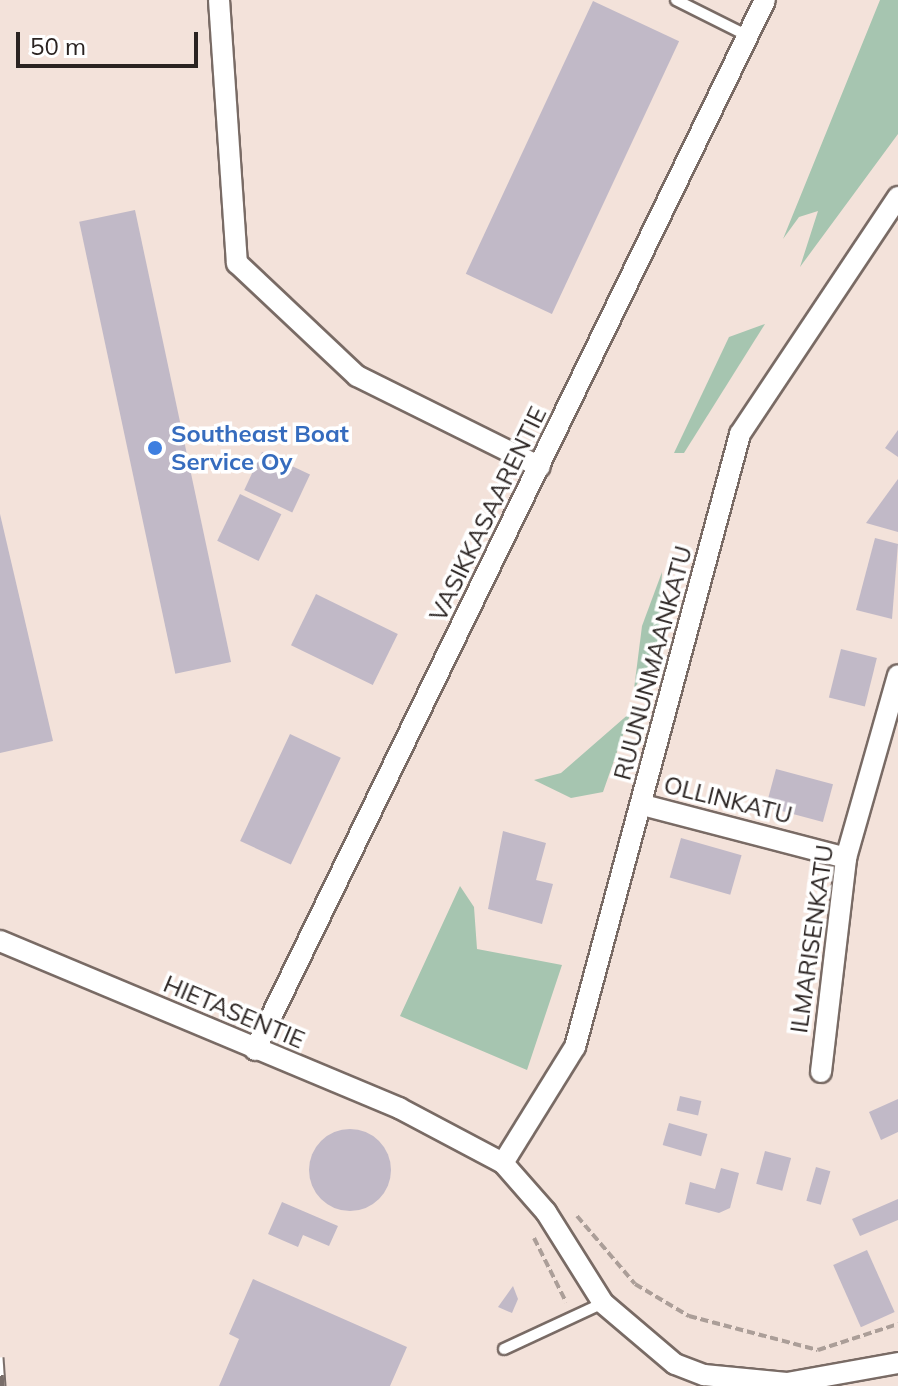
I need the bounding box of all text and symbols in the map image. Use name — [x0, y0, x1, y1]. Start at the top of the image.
scale bar — [20, 16, 202, 66]
text: 50 m — [30, 31, 86, 61]
street label: VASIKKASAARENTIE — [424, 402, 552, 626]
place label: Southeast Boat Service Oy — [171, 420, 349, 476]
marker: Southeast Boat Service Oy — [146, 439, 164, 457]
street label: RUUNUNMAANKATU — [608, 543, 698, 783]
street label: OLLINKATU — [661, 770, 795, 830]
street label: ILMARISENKATU — [785, 843, 839, 1035]
street label: HIETASENTIE — [159, 969, 309, 1055]

